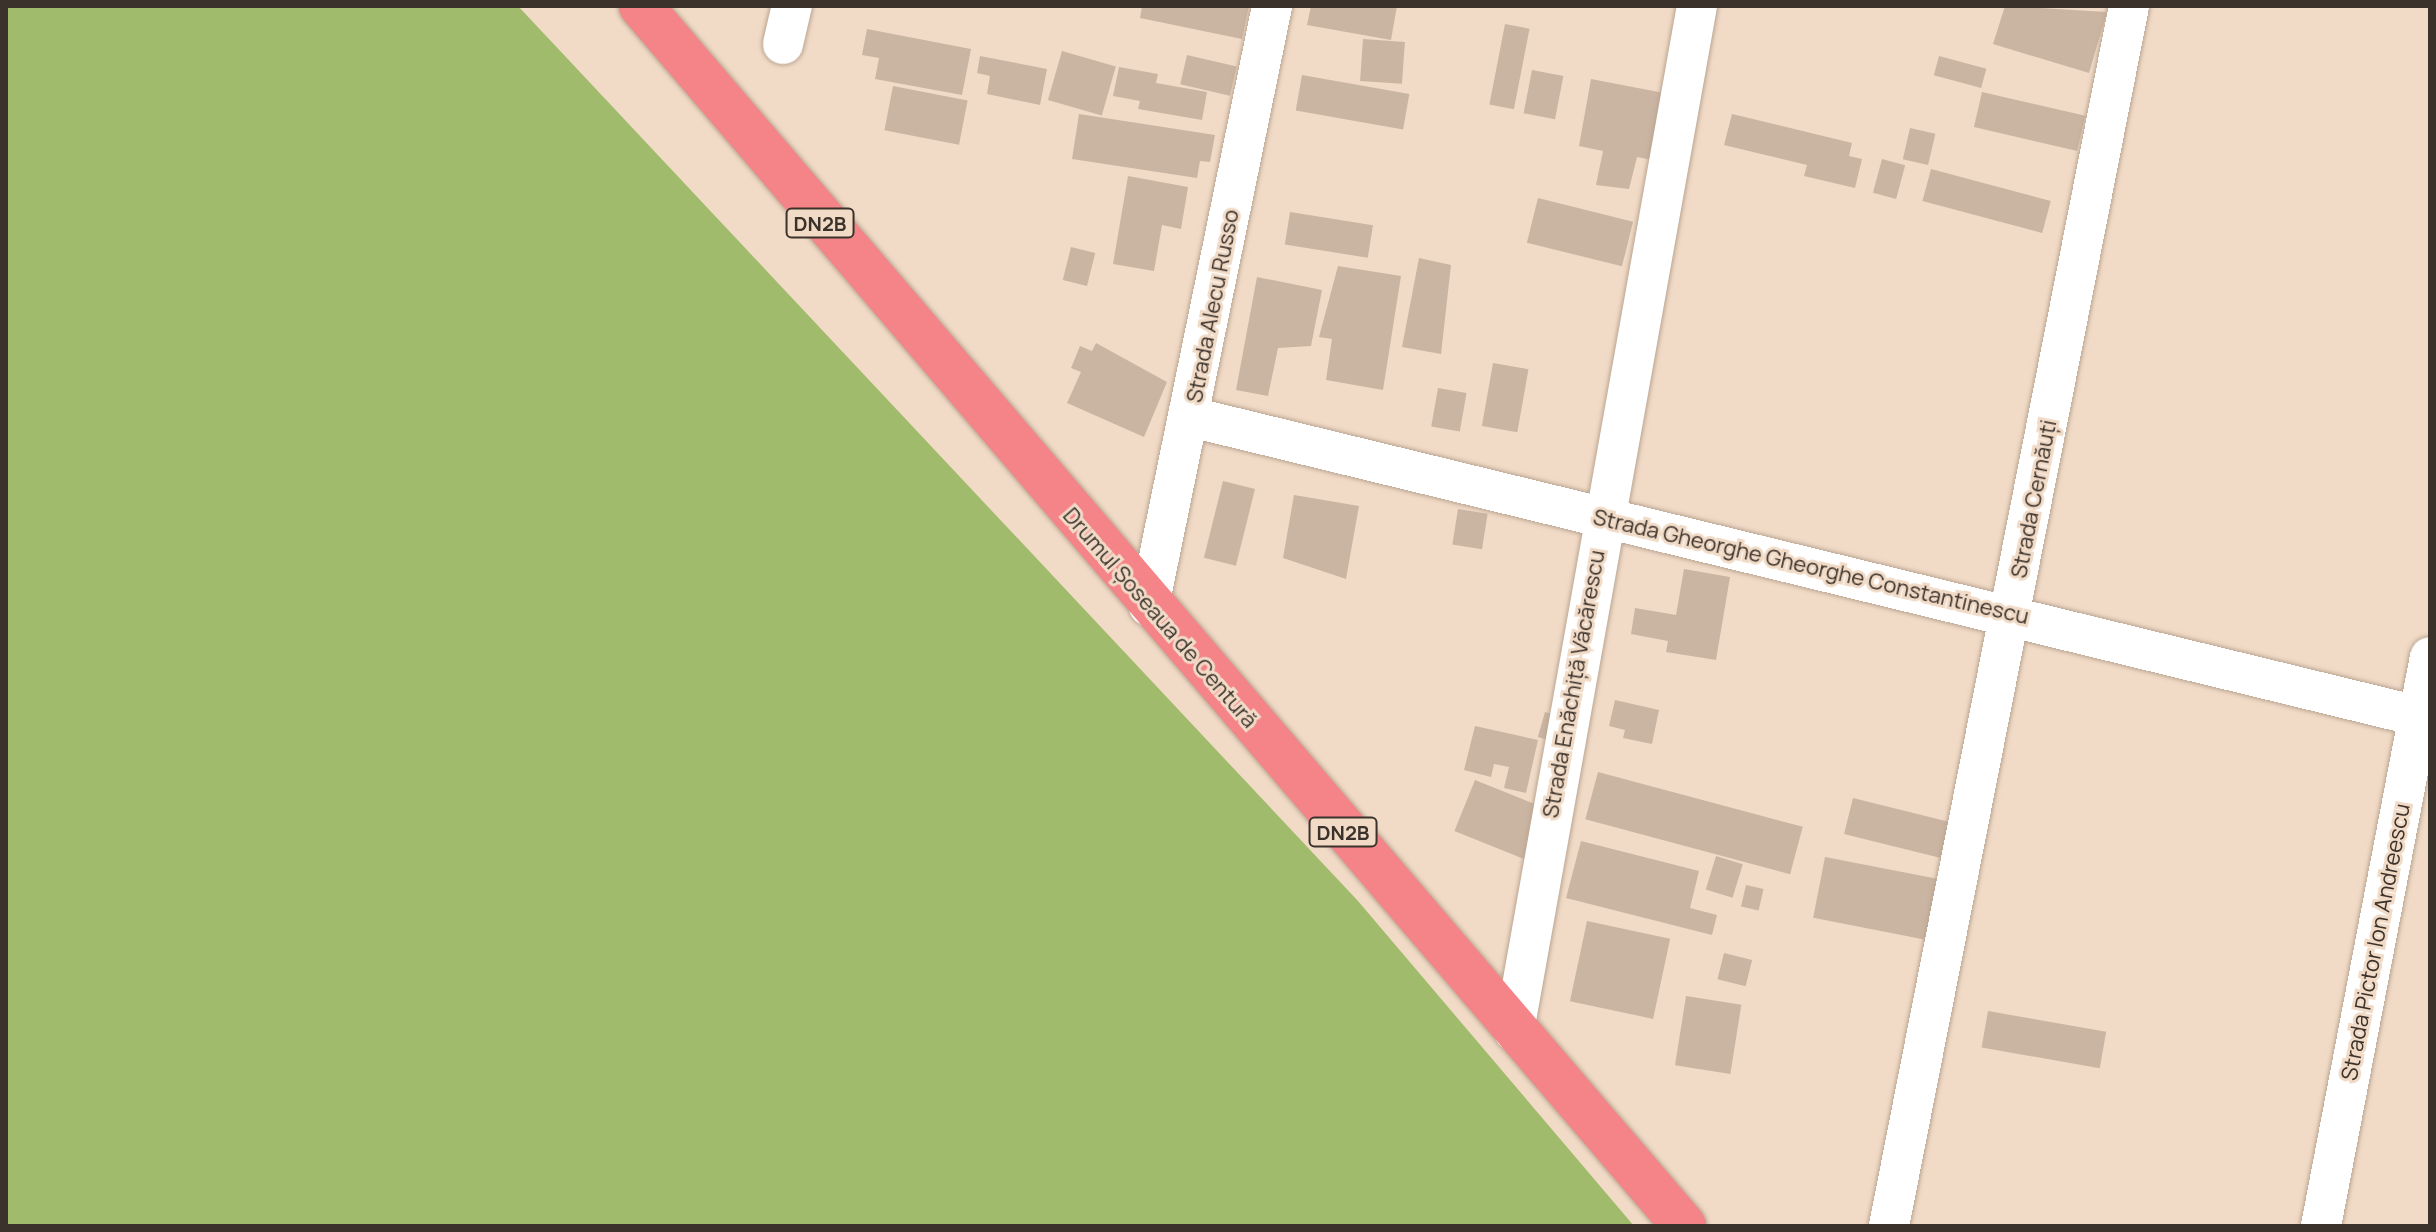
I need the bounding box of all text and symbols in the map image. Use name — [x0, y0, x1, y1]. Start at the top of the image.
road number: DN2B — [784, 207, 856, 239]
street label: Strada Alecu Russo — [1181, 207, 1245, 405]
street label: Strada Cernăuți — [2006, 418, 2062, 580]
street label: Drumul Șoseaua de Centură — [1057, 503, 1263, 733]
street label: Strada Gheorghe Gheorghe Constantinescu — [1591, 504, 2031, 630]
street label: Strada Enăchiță Văcărescu — [1537, 548, 1611, 820]
street label: Strada Pictor Ion Andreescu — [2336, 801, 2416, 1083]
road number: DN2B — [1307, 816, 1379, 848]

